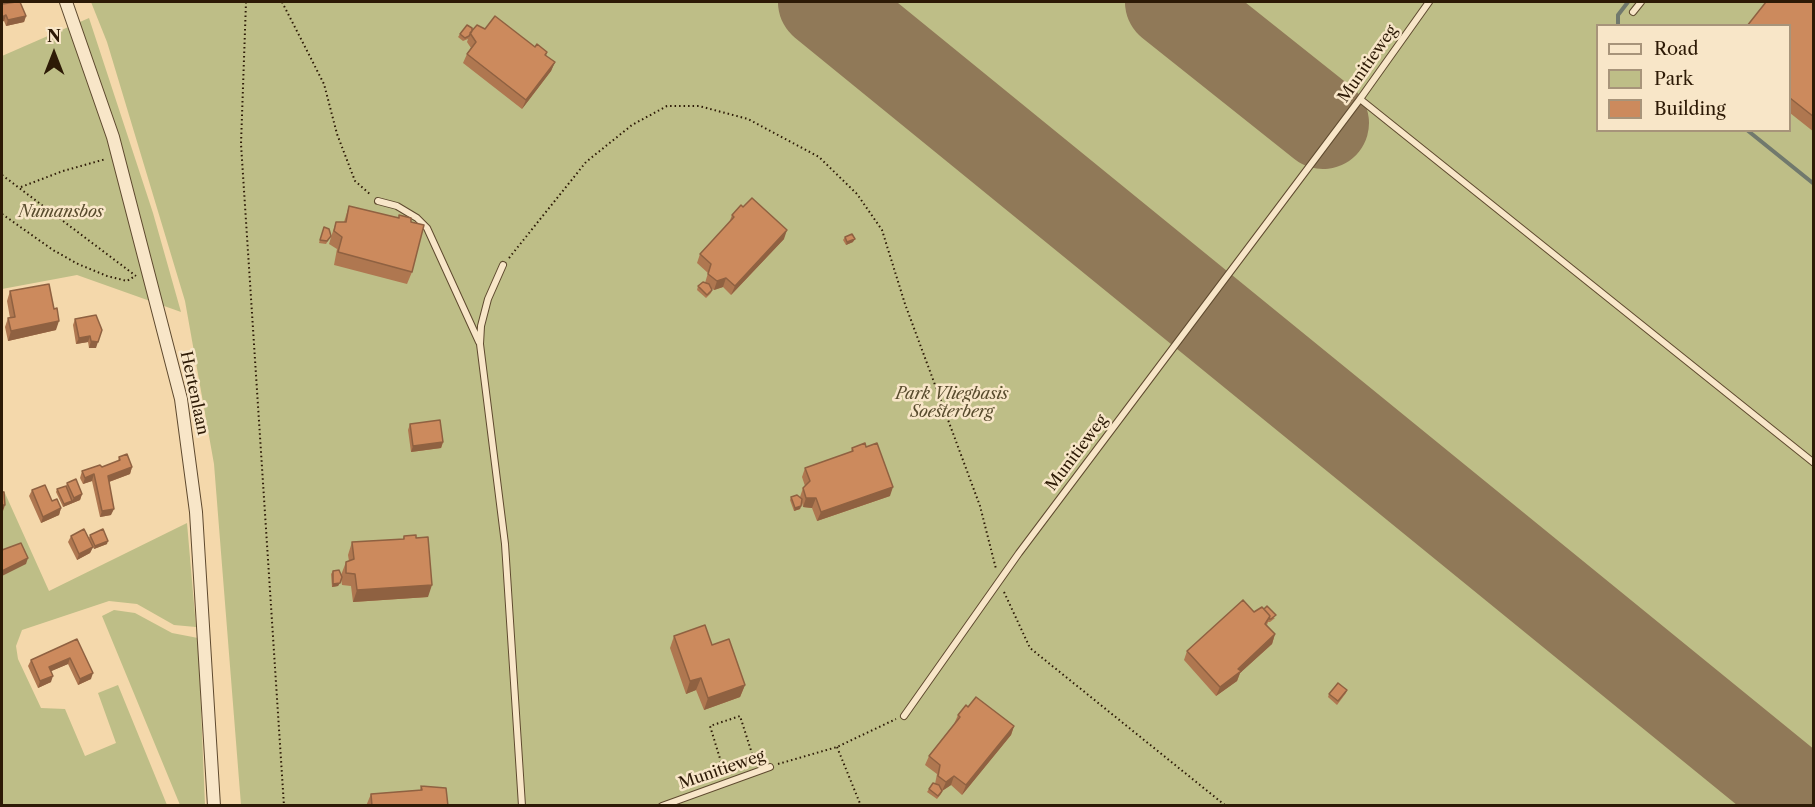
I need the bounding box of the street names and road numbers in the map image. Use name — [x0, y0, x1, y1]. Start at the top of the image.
street label: Munitieweg — [1334, 22, 1402, 106]
street label: Hertenlaan — [176, 349, 212, 437]
street label: Munitieweg — [1042, 411, 1112, 495]
street label: Munitieweg — [676, 746, 768, 794]

